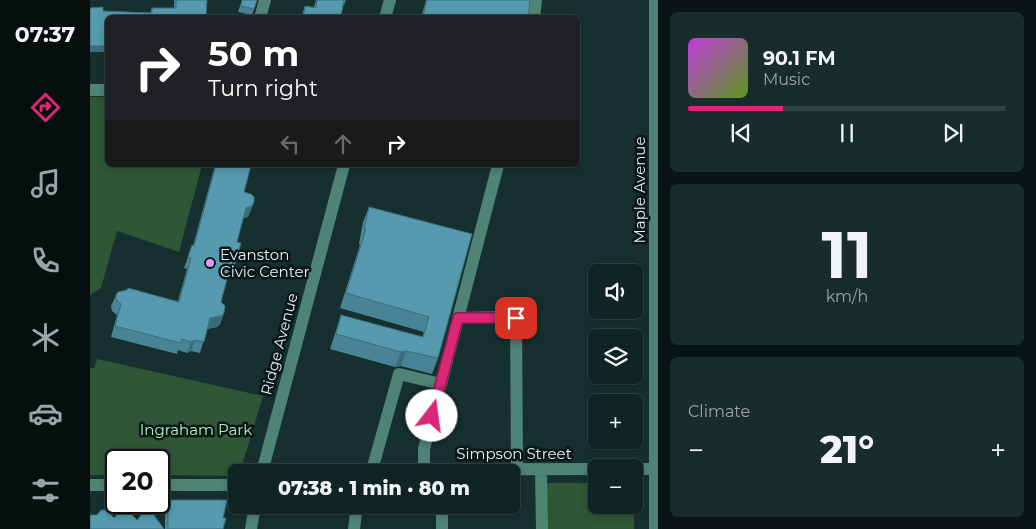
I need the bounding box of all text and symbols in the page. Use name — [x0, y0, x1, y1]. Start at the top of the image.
text: 07:37 — [15, 21, 75, 48]
text: 50 m — [208, 32, 299, 75]
icon: right — [125, 35, 190, 100]
text: 90.1 FM — [763, 47, 836, 70]
text: Music — [763, 70, 810, 89]
text: Turn right — [208, 75, 318, 102]
icon: directions — [28, 90, 63, 125]
icon: previous — [727, 119, 755, 147]
icon: pause — [833, 119, 861, 147]
icon: next — [939, 119, 967, 147]
icon: left — [276, 130, 304, 158]
icon: ahead — [329, 130, 357, 158]
icon: right — [382, 130, 410, 158]
street label: Maple Avenue — [630, 137, 649, 243]
icon: music — [28, 166, 63, 201]
text: 11 — [822, 215, 872, 294]
icon: phone — [28, 243, 63, 278]
place label: Evanston Civic Center — [220, 245, 310, 281]
marker: Evanston Civic Center — [204, 257, 216, 269]
map controls — [588, 264, 643, 514]
button: sound — [588, 264, 643, 319]
text: km/h — [826, 287, 868, 306]
street label: Ridge Avenue — [256, 291, 302, 397]
pin — [495, 297, 537, 339]
icon: arrive — [502, 304, 530, 332]
icon: climate — [28, 320, 63, 355]
button: layers — [588, 329, 643, 384]
position arrow — [405, 389, 457, 441]
button: + — [588, 394, 643, 449]
icon: car — [28, 396, 63, 431]
text: Climate — [688, 402, 750, 421]
park label: Ingraham Park — [140, 420, 252, 439]
text: 21° — [820, 426, 874, 473]
text: − — [688, 433, 704, 467]
text: + — [990, 433, 1006, 467]
street label: Simpson Street — [456, 444, 572, 463]
speed limit sign: 20 — [105, 449, 170, 514]
button: − — [588, 459, 643, 514]
icon: filters — [28, 473, 63, 508]
text: 07:38 · 1 min · 80 m — [278, 477, 470, 500]

